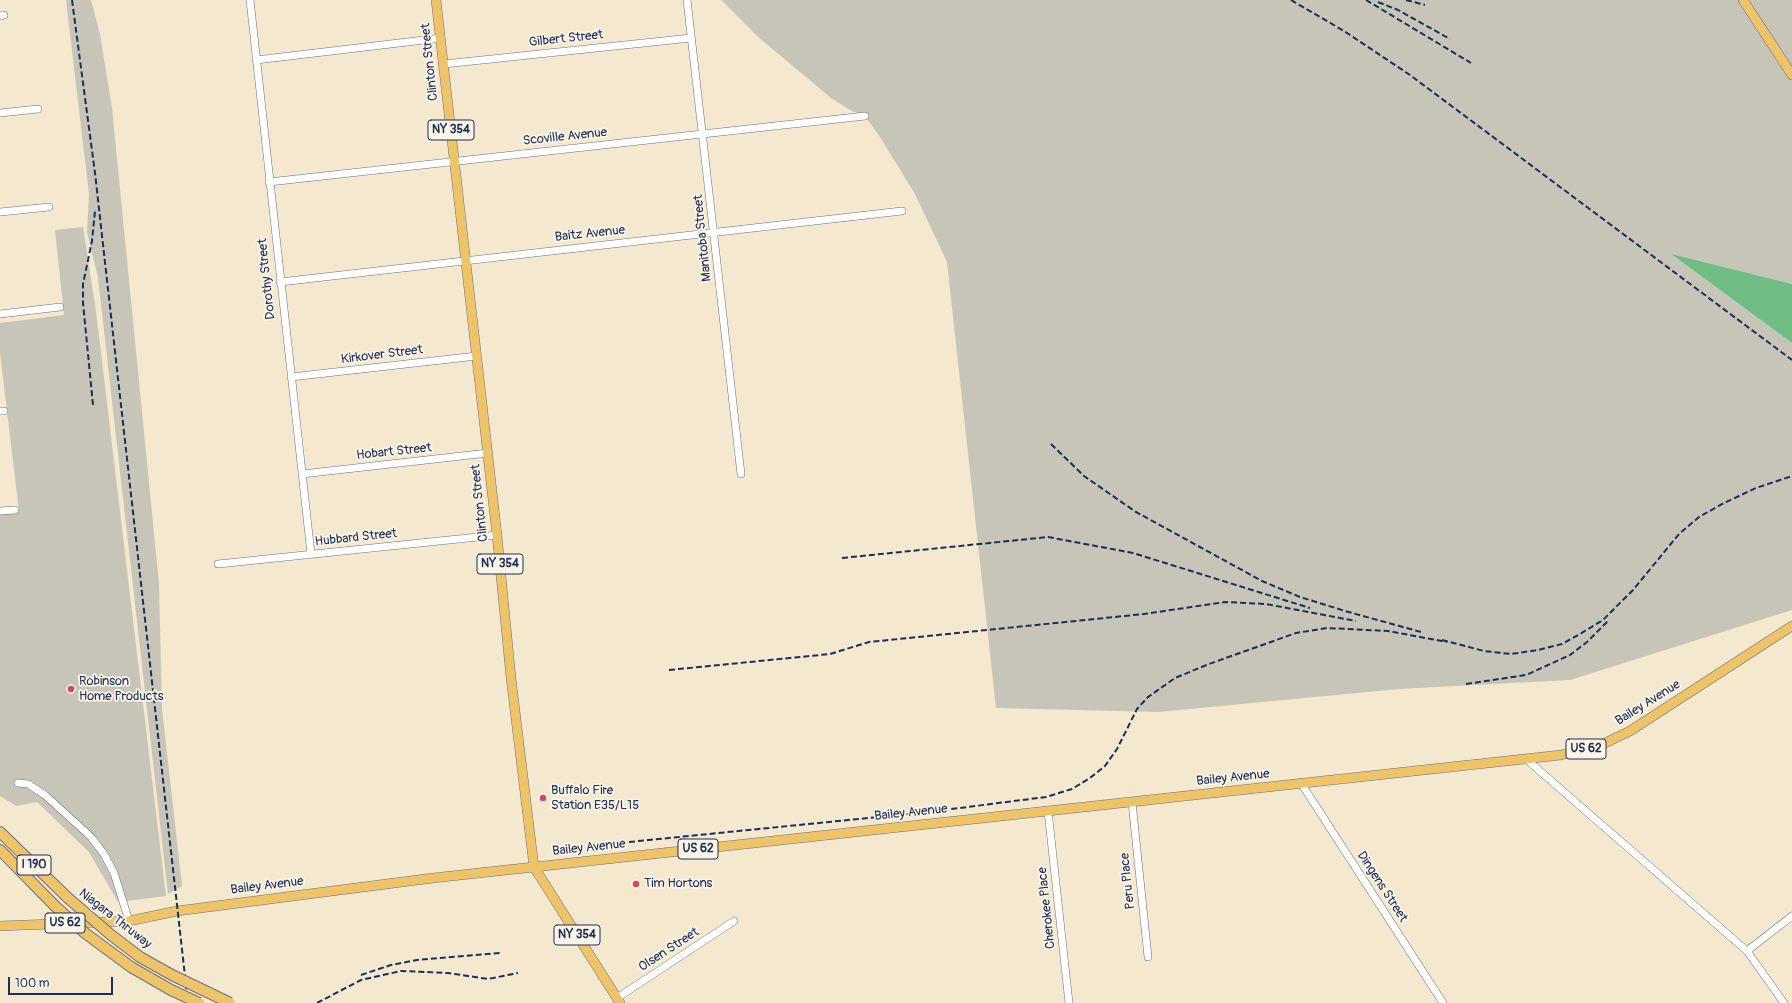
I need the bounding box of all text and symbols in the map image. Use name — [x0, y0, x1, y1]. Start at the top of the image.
street label: Clinton Street — [418, 22, 442, 102]
street label: Gilbert Street — [528, 27, 604, 51]
road number: NY 354 — [428, 120, 474, 140]
street label: Scoville Avenue — [522, 125, 608, 149]
street label: Manitoba Street — [691, 194, 715, 282]
street label: Baitz Avenue — [554, 223, 626, 245]
street label: Dorothy Street — [255, 238, 279, 320]
street label: Kirkover Street — [340, 342, 424, 368]
street label: Hobart Street — [356, 440, 432, 464]
street label: Clinton Street — [468, 463, 492, 543]
street label: Hubbard Street — [314, 526, 398, 550]
road number: NY 354 — [477, 554, 523, 574]
place label: Robinson Home Products — [79, 674, 163, 705]
street label: Bailey Avenue — [1613, 677, 1683, 729]
marker: Robinson Home Products — [66, 684, 76, 694]
road number: US 62 — [1566, 739, 1606, 759]
street label: Bailey Avenue — [1196, 766, 1270, 790]
place label: Buffalo Fire Station E35/L15 — [551, 783, 639, 814]
marker: Buffalo Fire Station E35/L15 — [538, 793, 548, 803]
street label: Bailey Avenue — [874, 801, 948, 825]
street label: Bailey Avenue — [552, 836, 626, 860]
road number: US 62 — [678, 839, 718, 859]
street label: Dingens Street — [1353, 849, 1411, 925]
street label: Peru Place — [1117, 852, 1139, 910]
road number: I 190 — [17, 855, 51, 875]
street label: Cherokee Place — [1035, 866, 1059, 950]
street label: Bailey Avenue — [230, 874, 304, 898]
place label: Tim Hortons — [644, 876, 712, 892]
marker: Tim Hortons — [631, 879, 641, 889]
street label: Niagara Thruway — [75, 886, 155, 952]
road number: US 62 — [45, 913, 85, 933]
road number: NY 354 — [554, 925, 600, 945]
street label: Olsen Street — [636, 925, 702, 975]
scale bar — [10, 969, 115, 995]
text: 100 m — [15, 976, 49, 991]

